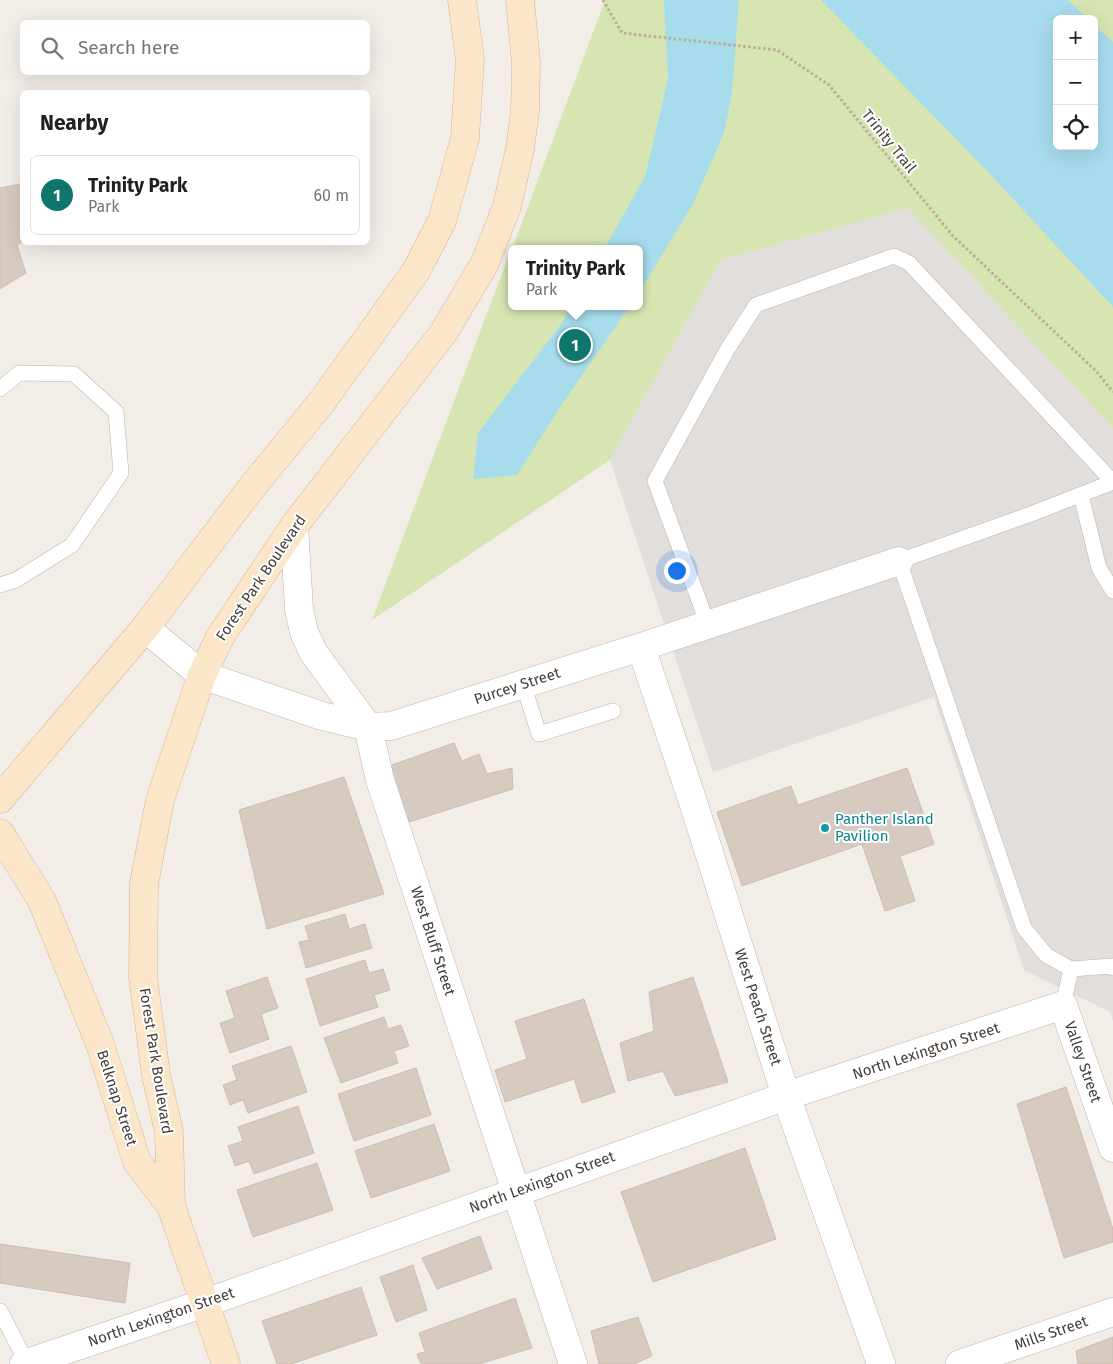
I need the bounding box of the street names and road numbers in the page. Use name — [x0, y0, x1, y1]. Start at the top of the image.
street label: Trinity Trail — [858, 106, 920, 177]
street label: Forest Park Boulevard — [212, 512, 310, 644]
street label: Purcey Street — [472, 663, 563, 708]
street label: West Bluff Street — [407, 884, 459, 998]
street label: West Peach Street — [731, 946, 786, 1068]
street label: Forest Park Boulevard — [136, 987, 176, 1135]
street label: North Lexington Street — [850, 1019, 1002, 1083]
street label: Valley Street — [1061, 1019, 1105, 1105]
street label: Belknap Street — [93, 1048, 141, 1149]
street label: North Lexington Street — [467, 1147, 618, 1217]
street label: North Lexington Street — [85, 1283, 237, 1351]
street label: Mills Street — [1012, 1312, 1091, 1354]

